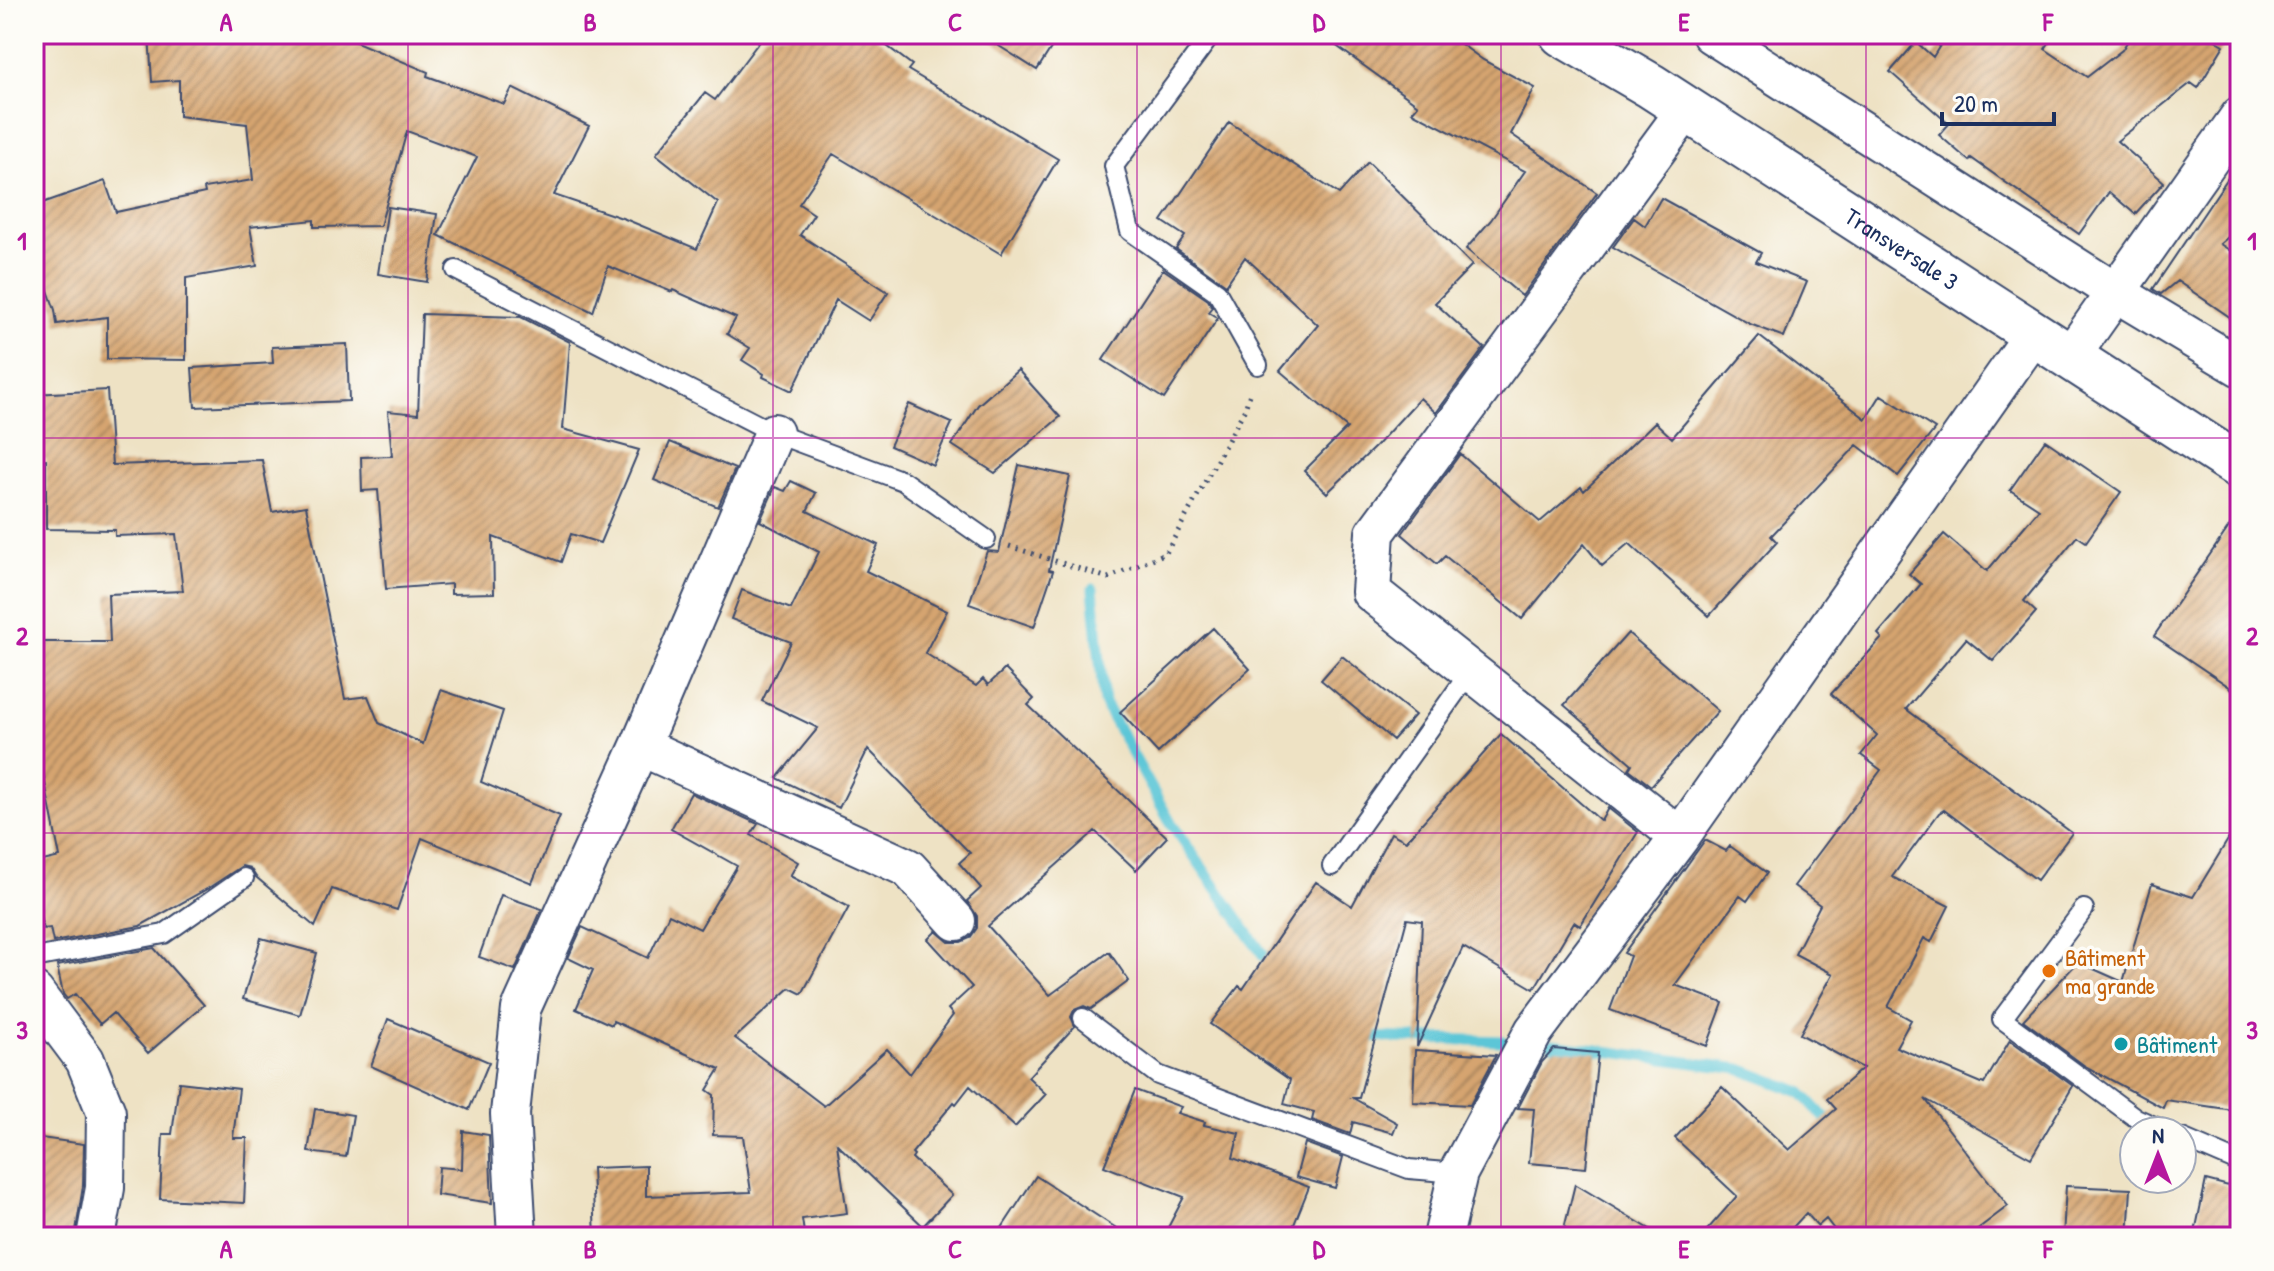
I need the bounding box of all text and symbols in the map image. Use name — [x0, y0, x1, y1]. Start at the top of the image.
text: A — [220, 4, 233, 39]
text: B — [583, 4, 597, 39]
text: C — [948, 4, 962, 39]
text: D — [1313, 4, 1326, 39]
text: E — [1678, 4, 1690, 39]
text: F — [2042, 4, 2054, 39]
scale bar — [1942, 76, 2054, 126]
text: 20 m — [1954, 87, 1998, 119]
street label: Transversale 3 — [1839, 200, 1965, 297]
text: 1 — [17, 223, 27, 258]
text: 1 — [2247, 223, 2257, 258]
text: 2 — [16, 618, 29, 653]
text: 2 — [2246, 618, 2259, 653]
place label: Bâtiment ma grande — [2065, 941, 2156, 1001]
marker: Bâtiment ma grande — [2040, 962, 2058, 980]
text: 3 — [16, 1012, 28, 1047]
text: 3 — [2246, 1012, 2258, 1047]
place label: Bâtiment — [2137, 1028, 2218, 1060]
marker: Bâtiment — [2112, 1035, 2130, 1053]
north arrow — [2118, 1115, 2198, 1195]
text: N — [2152, 1120, 2164, 1150]
text: A — [220, 1231, 233, 1266]
text: B — [583, 1231, 597, 1266]
text: C — [948, 1231, 962, 1266]
text: D — [1313, 1231, 1326, 1266]
text: E — [1678, 1231, 1690, 1266]
text: F — [2042, 1231, 2054, 1266]

